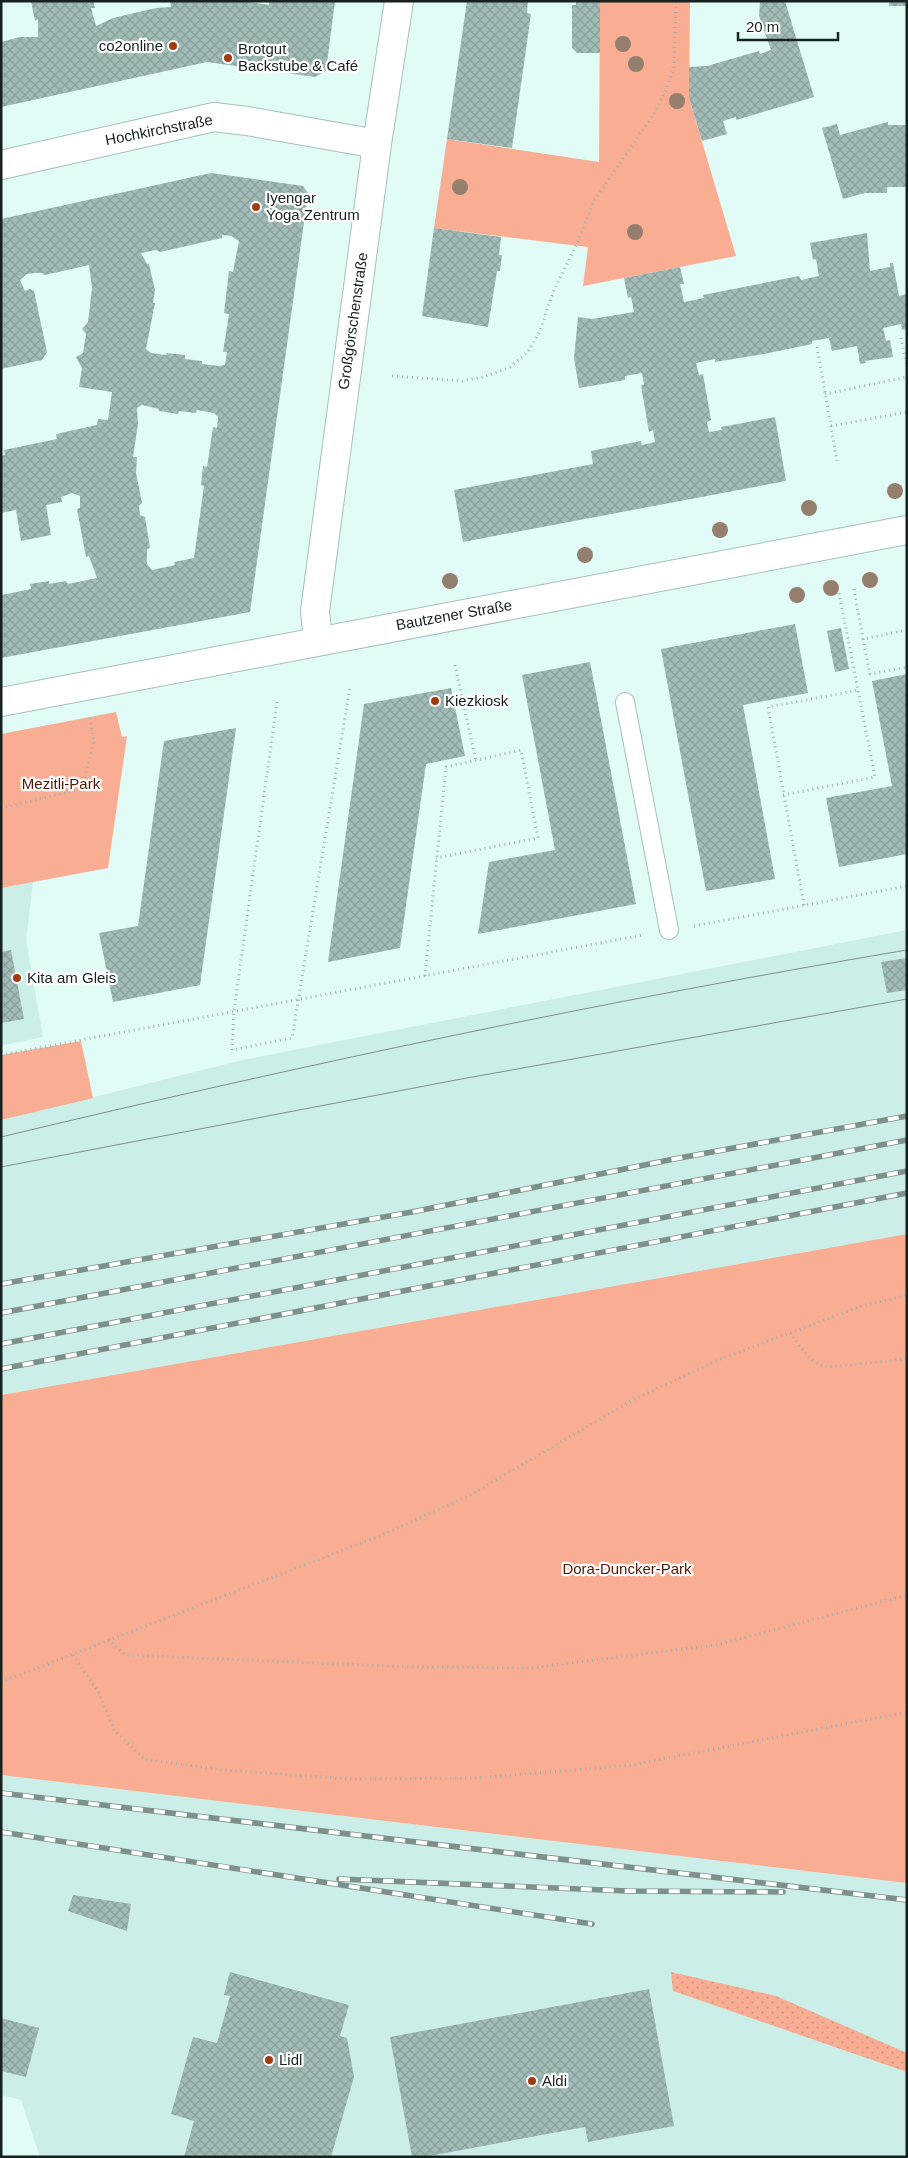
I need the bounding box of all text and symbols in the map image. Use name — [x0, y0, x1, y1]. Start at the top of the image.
scale bar — [738, 10, 838, 42]
text: 20 m — [746, 18, 779, 35]
place label: co2online — [99, 37, 163, 54]
marker: co2online — [167, 40, 179, 52]
place label: Brotgut Backstube & Café — [238, 40, 358, 74]
marker: Brotgut Backstube & Café — [222, 52, 234, 64]
street label: Hochkirchstraße — [104, 111, 214, 148]
place label: Iyengar Yoga Zentrum — [266, 189, 360, 223]
marker: Iyengar Yoga Zentrum — [250, 201, 262, 213]
street label: Großgörschenstraße — [334, 251, 371, 391]
street label: Bautzener Straße — [395, 596, 513, 633]
place label: Kiezkiosk — [445, 692, 509, 709]
marker: Kiezkiosk — [429, 695, 441, 707]
park label: Mezitli-Park — [22, 775, 101, 792]
place label: Kita am Gleis — [27, 969, 116, 986]
marker: Kita am Gleis — [11, 972, 23, 984]
park label: Dora-Duncker-Park — [562, 1560, 692, 1577]
place label: Lidl — [279, 2051, 302, 2068]
marker: Lidl — [263, 2054, 275, 2066]
place label: Aldi — [542, 2072, 567, 2089]
marker: Aldi — [526, 2075, 538, 2087]

